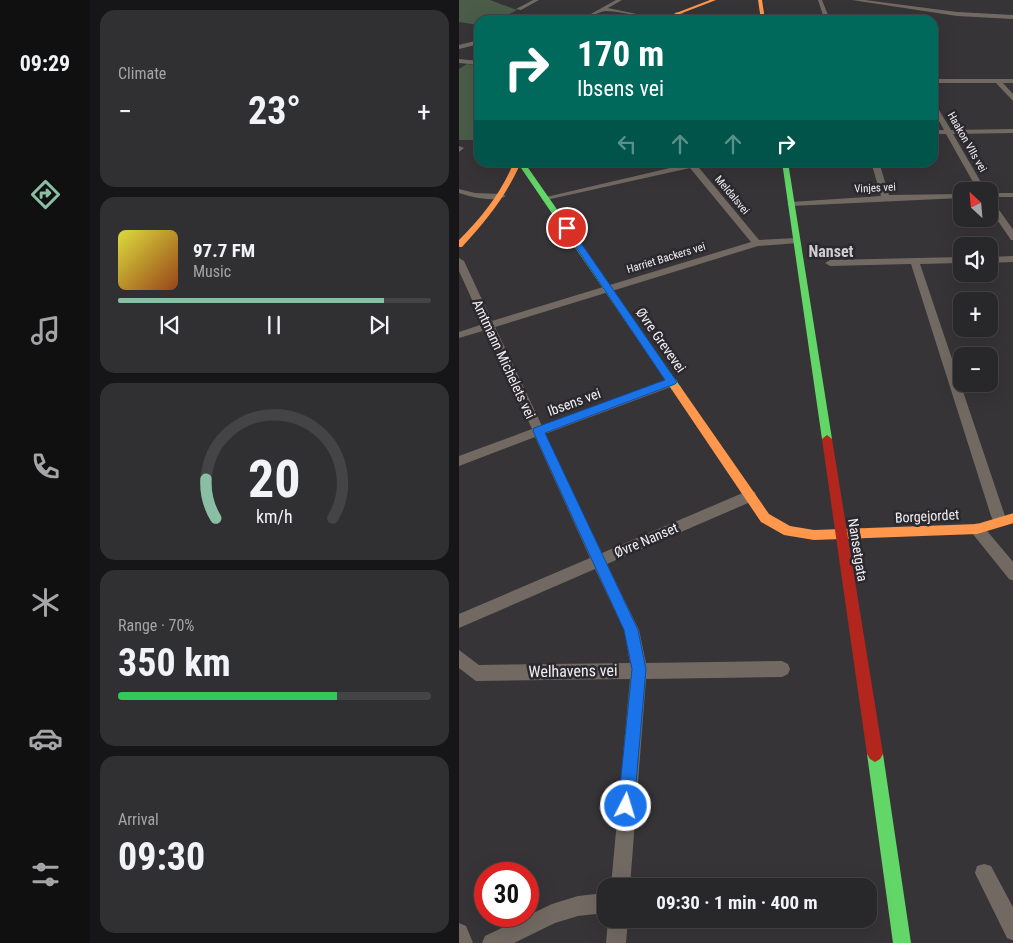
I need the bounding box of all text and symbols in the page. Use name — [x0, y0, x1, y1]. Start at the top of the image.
text: 170 m — [577, 34, 664, 75]
icon: right — [494, 35, 559, 100]
text: 09:29 — [20, 51, 70, 76]
text: Climate — [118, 64, 166, 83]
text: Ibsens vei — [577, 76, 664, 101]
text: 23° — [248, 89, 301, 133]
text: − — [118, 95, 132, 128]
text: + — [417, 95, 431, 128]
street label: Haakon VIIs vei — [945, 110, 989, 174]
icon: left — [613, 130, 641, 158]
icon: ahead — [666, 130, 694, 158]
icon: ahead — [719, 130, 747, 158]
icon: right — [772, 130, 800, 158]
street label: Meldalsvei — [712, 173, 752, 217]
icon: directions — [28, 177, 63, 212]
street label: Vinjes vei — [854, 180, 896, 196]
north arrow — [953, 182, 998, 228]
map controls — [953, 182, 998, 392]
pin — [546, 207, 588, 249]
icon: arrive — [553, 214, 581, 242]
button: sound — [953, 237, 998, 282]
text: 97.7 FM — [193, 239, 255, 262]
street label: Harriet Backers vei — [625, 240, 707, 276]
district label: Nanset — [808, 242, 854, 261]
text: Music — [193, 262, 231, 281]
button: + — [953, 292, 998, 337]
street label: Amtmann Michelets vei — [469, 297, 539, 421]
street label: Øvre Grevevei — [633, 305, 689, 375]
icon: previous — [156, 311, 184, 339]
icon: pause — [260, 311, 288, 339]
icon: next — [365, 311, 393, 339]
icon: music — [28, 313, 63, 348]
button: − — [953, 347, 998, 392]
street label: Ibsens vei — [545, 385, 603, 419]
icon: phone — [28, 449, 63, 484]
text: 20 — [248, 449, 301, 510]
text: km/h — [256, 506, 293, 527]
street label: Borgejordet — [895, 506, 959, 526]
street label: Nansetgata — [845, 517, 871, 583]
street label: Øvre Nanset — [612, 519, 680, 561]
icon: climate — [28, 585, 63, 620]
text: Range · 70% — [118, 616, 194, 635]
text: 350 km — [118, 641, 231, 685]
street label: Welhavens vei — [528, 661, 618, 681]
icon: car — [28, 721, 63, 756]
position arrow — [599, 779, 651, 831]
text: Arrival — [118, 810, 159, 829]
text: 09:30 — [118, 835, 205, 879]
icon: filters — [28, 857, 63, 892]
speed limit sign: 30 — [474, 862, 539, 927]
text: 09:30 · 1 min · 400 m — [656, 891, 818, 914]

